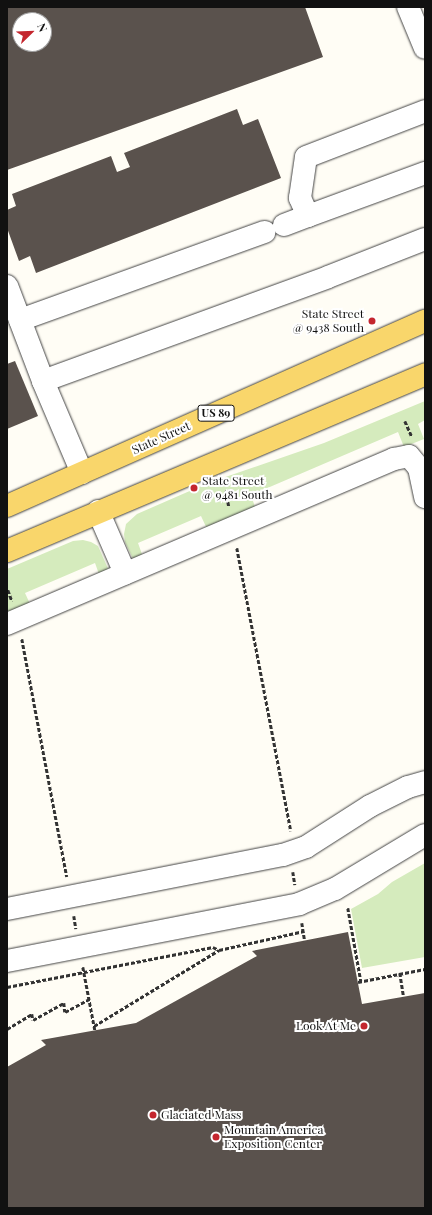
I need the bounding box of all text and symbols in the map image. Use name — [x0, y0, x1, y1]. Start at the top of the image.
north arrow — [12, 12, 52, 52]
text: N — [34, 21, 51, 34]
place label: State Street @ 9438 South — [293, 307, 364, 335]
marker: State Street @ 9438 South — [367, 316, 377, 326]
road number: US 89 — [197, 404, 235, 422]
street label: State Street — [130, 419, 192, 457]
place label: State Street @ 9481 South — [202, 474, 273, 502]
marker: State Street @ 9481 South — [189, 483, 199, 493]
place label: Look At Me — [295, 1019, 356, 1033]
marker: Look At Me — [359, 1021, 369, 1031]
place label: Glaciated Mass — [161, 1108, 241, 1122]
marker: Glaciated Mass — [148, 1110, 158, 1120]
place label: Mountain America Exposition Center — [224, 1123, 324, 1151]
marker: Mountain America Exposition Center — [211, 1132, 221, 1142]

